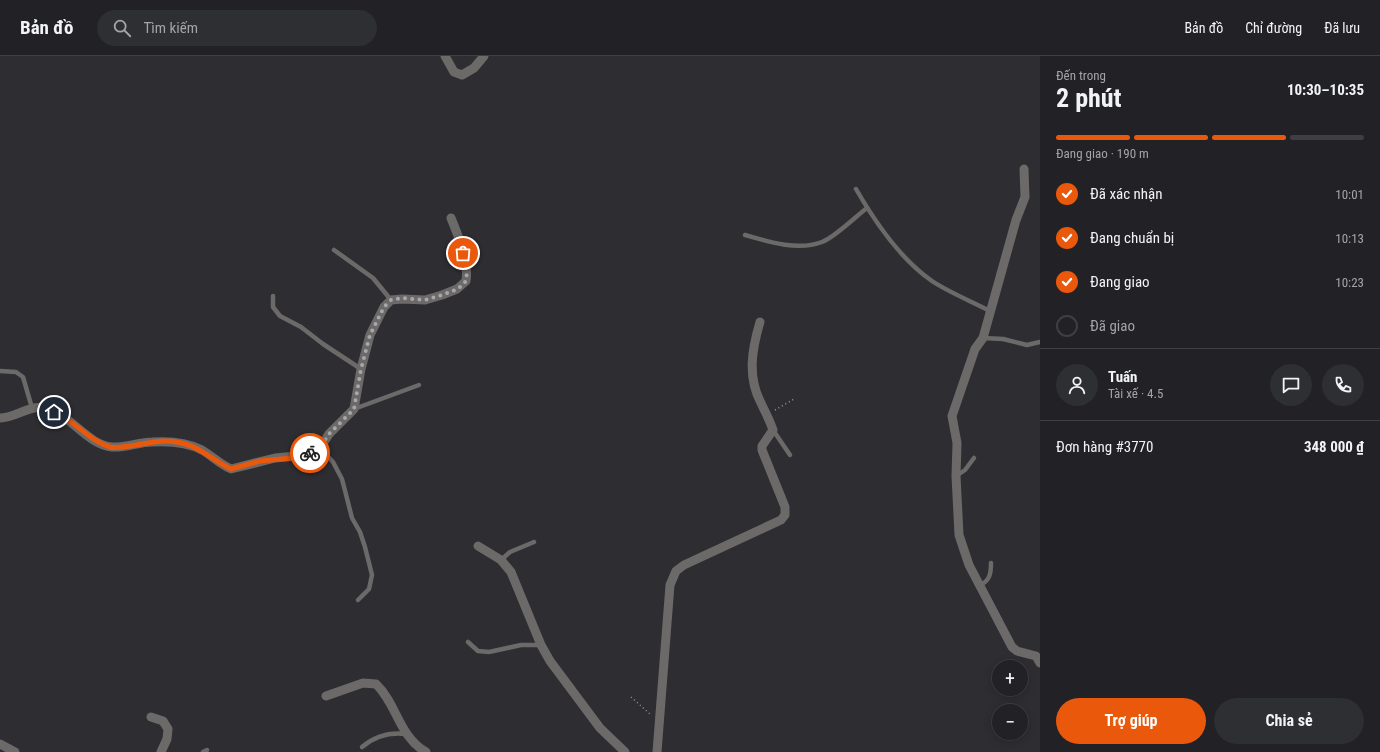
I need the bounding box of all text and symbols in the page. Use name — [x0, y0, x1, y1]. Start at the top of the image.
search box — [97, 10, 377, 46]
text: Bản đồ — [20, 16, 73, 39]
icon: search — [111, 17, 133, 39]
text: Tìm kiếm — [143, 19, 198, 37]
text: Bản đồ — [1184, 20, 1223, 36]
text: Chỉ đường — [1245, 20, 1302, 36]
text: Đã lưu — [1324, 20, 1360, 36]
text: Đến trong — [1056, 68, 1106, 83]
text: 10:30–10:35 — [1287, 81, 1364, 99]
text: 2 phút — [1056, 83, 1122, 113]
text: Đang giao · 190 m — [1056, 146, 1149, 161]
icon: check — [1056, 183, 1078, 205]
text: Đã xác nhận — [1090, 185, 1163, 203]
text: 10:01 — [1335, 187, 1364, 202]
icon: check — [1056, 227, 1078, 249]
text: Đang chuẩn bị — [1090, 229, 1174, 247]
text: 10:13 — [1335, 231, 1364, 246]
pin — [446, 236, 480, 270]
icon: bag — [452, 242, 474, 264]
icon: check — [1056, 271, 1078, 293]
text: Đang giao — [1090, 273, 1150, 291]
text: 10:23 — [1335, 275, 1364, 290]
text: Đã giao — [1090, 317, 1135, 335]
button: person — [1056, 364, 1098, 406]
button: chat — [1270, 364, 1312, 406]
button: phone — [1322, 364, 1364, 406]
text: Tuấn — [1108, 368, 1137, 386]
text: Tài xế · 4.5 — [1108, 386, 1163, 401]
pin — [37, 395, 71, 429]
icon: home — [43, 401, 65, 423]
courier — [290, 433, 330, 473]
text: Đơn hàng #3770 — [1056, 438, 1153, 456]
text: 348 000 ₫ — [1304, 438, 1364, 456]
icon: bike — [299, 442, 321, 464]
map controls — [992, 660, 1028, 740]
button: + — [992, 660, 1028, 696]
button: Trợ giúp — [1056, 698, 1206, 744]
button: Chia sẻ — [1214, 698, 1364, 744]
button: − — [992, 704, 1028, 740]

